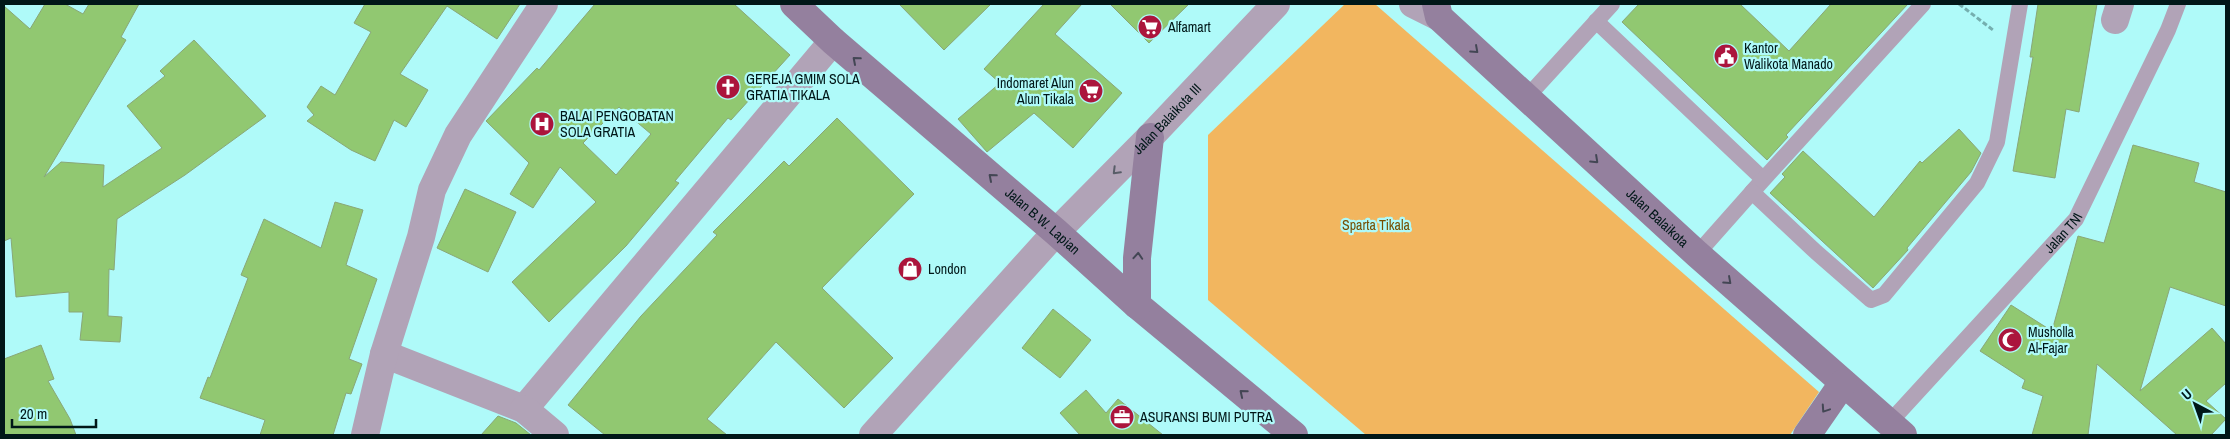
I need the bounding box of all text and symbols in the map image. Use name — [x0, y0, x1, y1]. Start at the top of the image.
supermarket icon: Alfamart — [1137, 14, 1163, 40]
place label: Alfamart — [1167, 18, 1211, 36]
place label: Kantor Walikota Manado — [1744, 39, 1833, 73]
public building icon: Kantor Walikota Manado — [1713, 43, 1739, 69]
one-way arrow — [1470, 44, 1479, 53]
one-way arrow — [852, 57, 861, 66]
place label: GEREJA GMIM SOLA GRATIA TIKALA — [746, 70, 860, 104]
church icon: GEREJA GMIM SOLA GRATIA TIKALA — [715, 74, 741, 100]
place label: Indomaret Alun Alun Tikala — [997, 74, 1075, 108]
supermarket icon: Indomaret Alun Alun Tikala — [1078, 78, 1104, 104]
street label: Jalan Balaikota III — [1129, 79, 1205, 158]
place label: BALAI PENGOBATAN SOLA GRATIA — [560, 107, 674, 141]
hospital icon: BALAI PENGOBATAN SOLA GRATIA — [529, 111, 555, 137]
one-way arrow — [1590, 154, 1599, 163]
one-way arrow — [1113, 165, 1122, 174]
one-way arrow — [989, 174, 998, 183]
street label: Jalan B.W. Lapian — [1002, 184, 1084, 258]
street label: Jalan Balaikota — [1622, 184, 1693, 251]
street label: Jalan TNI — [2040, 210, 2087, 257]
park label: Sparta Tikala — [1342, 216, 1411, 234]
one-way arrow — [1132, 252, 1143, 260]
shop icon: London — [897, 256, 923, 282]
place label: London — [928, 260, 966, 278]
one-way arrow — [1722, 275, 1731, 284]
place label: Musholla Al-Fajar — [2027, 323, 2075, 357]
mosque icon: Musholla Al-Fajar — [1997, 327, 2023, 353]
north arrow — [2170, 379, 2220, 429]
text: U — [2177, 385, 2196, 404]
one-way arrow — [1240, 390, 1249, 399]
scale bar — [12, 396, 96, 428]
text: 20 m — [20, 403, 47, 424]
office icon: ASURANSI BUMI PUTRA — [1109, 404, 1135, 430]
one-way arrow — [1822, 404, 1831, 413]
place label: ASURANSI BUMI PUTRA — [1139, 408, 1273, 426]

